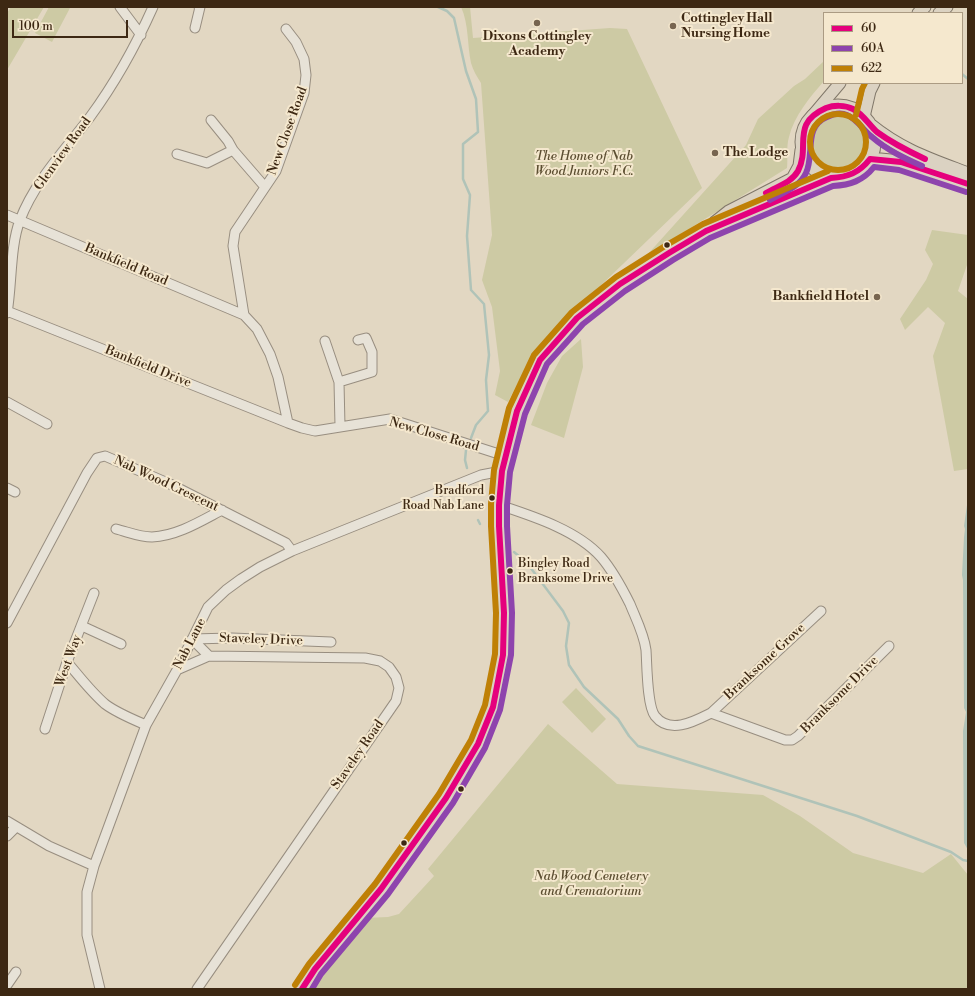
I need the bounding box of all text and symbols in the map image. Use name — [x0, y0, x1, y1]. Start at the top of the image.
place label: Cottingley Hall Nursing Home — [681, 11, 773, 42]
scale bar — [14, 12, 130, 38]
legend — [823, 12, 963, 84]
marker: Dixons Cottingley Academy — [532, 18, 542, 28]
text: 100 m — [19, 19, 53, 34]
marker: Cottingley Hall Nursing Home — [668, 21, 678, 31]
text: 60 — [861, 21, 876, 36]
place label: Dixons Cottingley Academy — [483, 29, 591, 60]
text: 60A — [861, 41, 884, 56]
text: 622 — [861, 61, 882, 76]
street label: New Close Road — [265, 85, 311, 177]
street label: Glenview Road — [31, 114, 95, 194]
place label: The Lodge — [723, 145, 788, 161]
marker: The Lodge — [710, 148, 720, 158]
park label: The Home of Nab Wood Juniors F.C. — [535, 149, 633, 180]
street label: Bankfield Road — [82, 240, 170, 290]
unlabelled marker — [662, 240, 672, 250]
place label: Bankfield Hotel — [773, 289, 869, 305]
marker: Bankfield Hotel — [872, 292, 882, 302]
street label: Bankfield Drive — [103, 343, 193, 391]
street label: New Close Road — [387, 415, 481, 455]
street label: Nab Wood Crescent — [111, 453, 221, 515]
place label: Bradford Road Nab Lane — [402, 484, 484, 512]
marker: Bradford Road Nab Lane — [487, 493, 497, 503]
place label: Bingley Road Branksome Drive — [518, 557, 613, 585]
marker: Bingley Road Branksome Drive — [505, 566, 515, 576]
street label: Nab Lane — [170, 616, 210, 672]
street label: Branksome Grove — [721, 621, 809, 703]
street label: Staveley Drive — [219, 631, 303, 649]
street label: West Way — [52, 633, 86, 689]
street label: Branksome Drive — [798, 653, 882, 737]
street label: Staveley Road — [328, 717, 388, 793]
unlabelled marker — [456, 784, 466, 794]
unlabelled marker — [399, 838, 409, 848]
park label: Nab Wood Cemetery and Crematorium — [534, 869, 648, 900]

